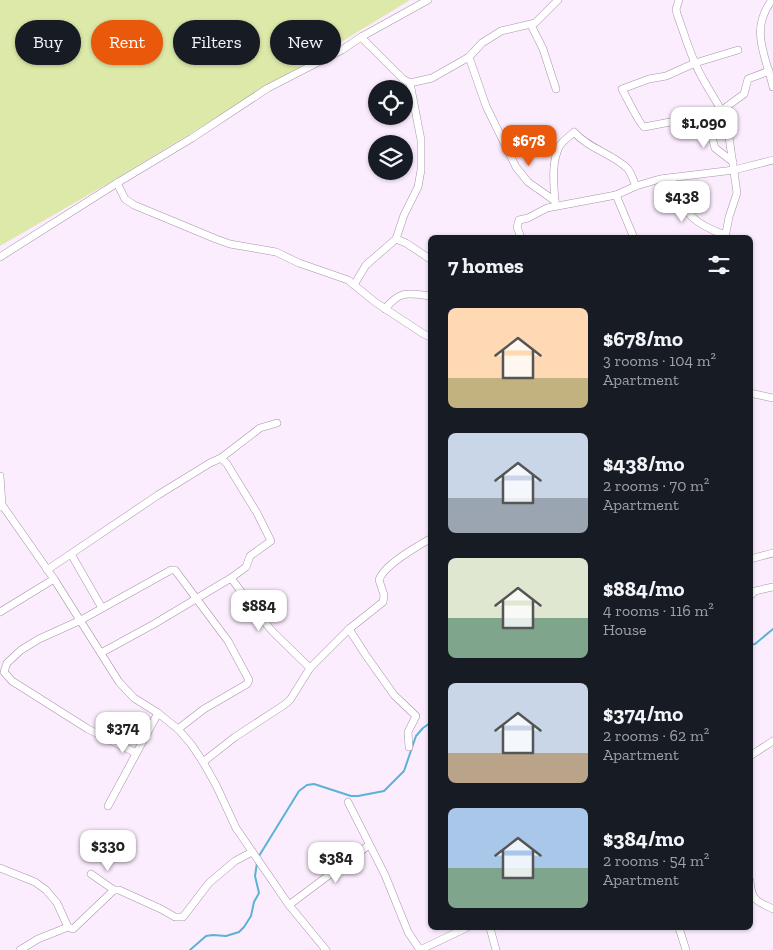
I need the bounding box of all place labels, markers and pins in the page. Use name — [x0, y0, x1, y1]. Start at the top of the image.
pin: $1,090 — [663, 106, 745, 149]
pin: $678 — [499, 124, 559, 167]
pin: $438 — [652, 180, 712, 223]
pin: $884 — [229, 590, 289, 632]
pin: $374 — [93, 712, 153, 754]
pin: $330 — [78, 830, 138, 872]
pin: $384 — [306, 842, 366, 884]

